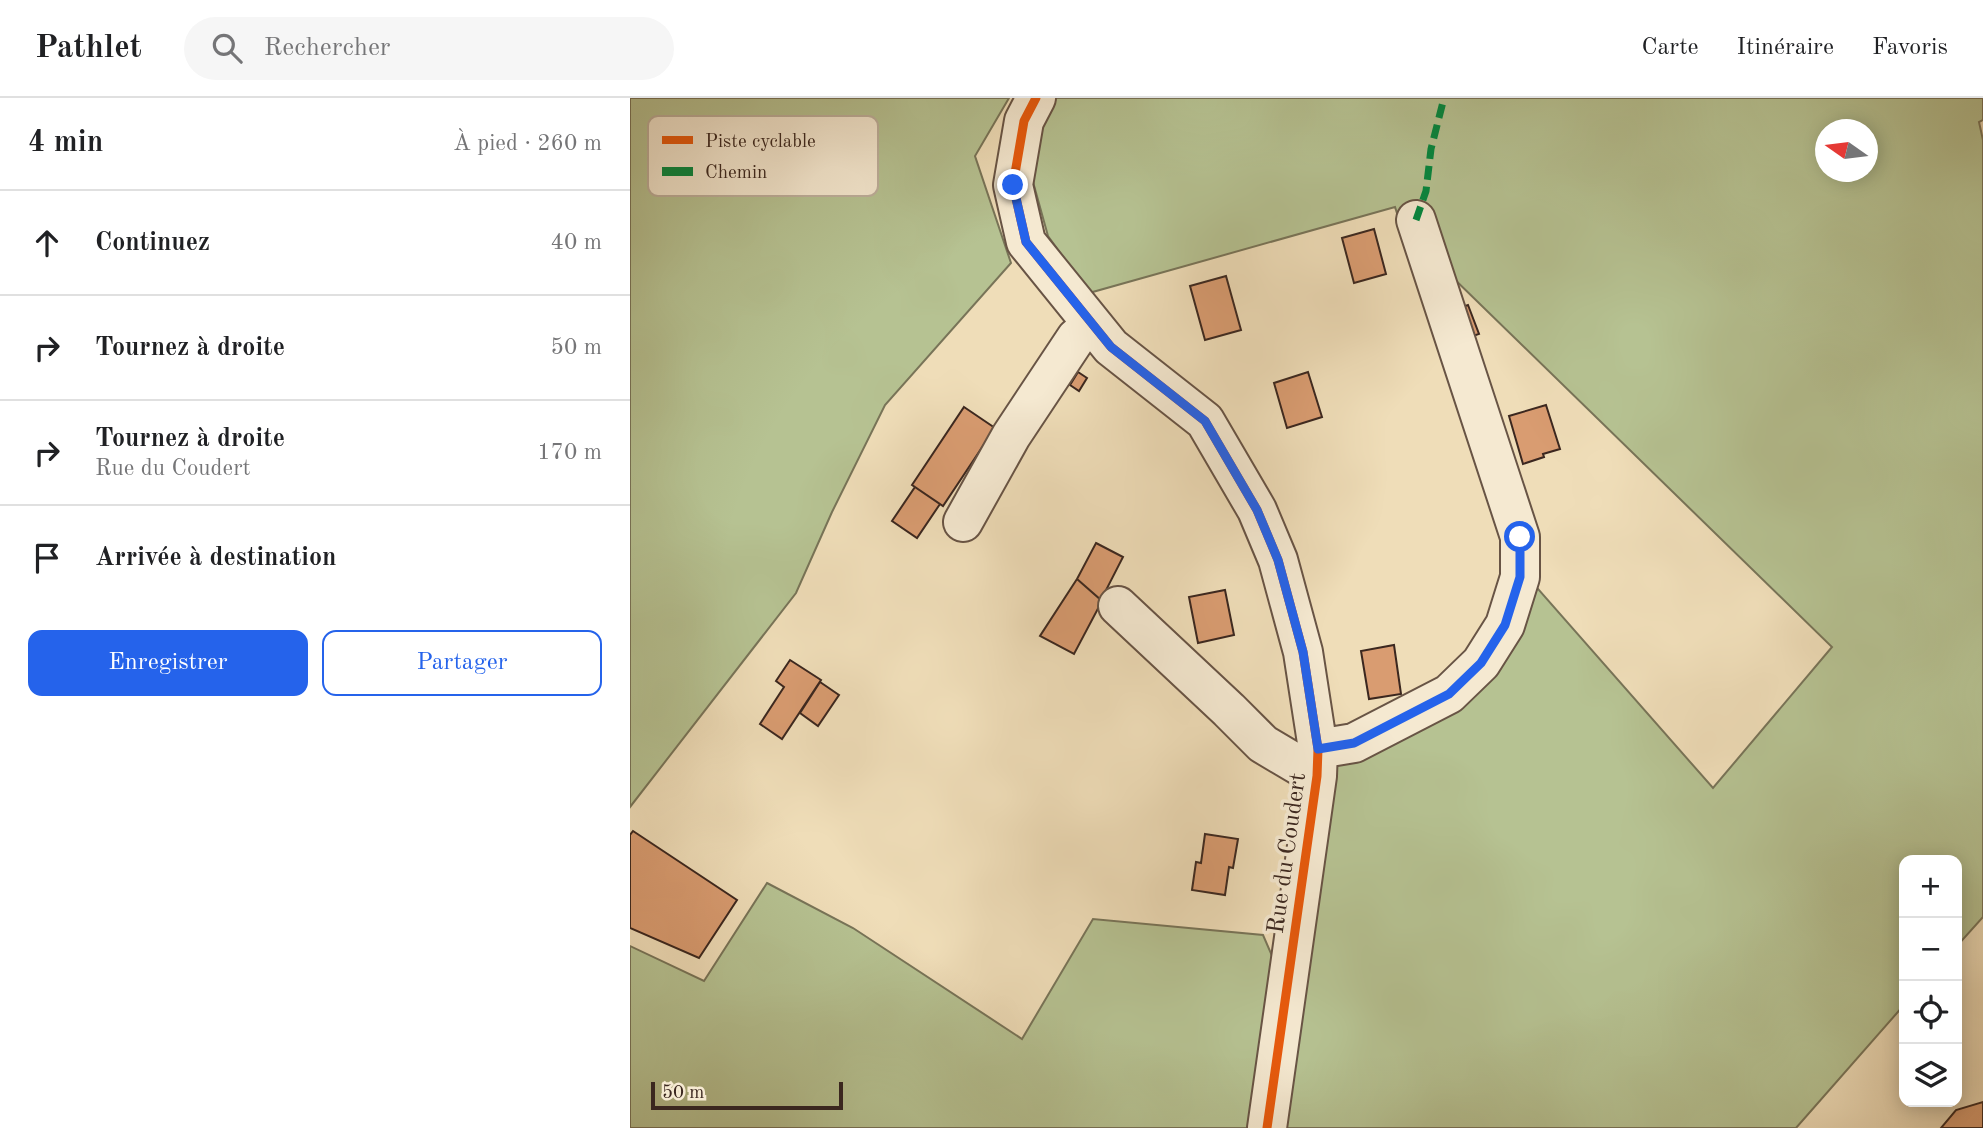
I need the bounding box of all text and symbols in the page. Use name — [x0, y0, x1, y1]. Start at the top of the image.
search box — [184, 17, 674, 80]
icon: search — [208, 29, 246, 67]
text: Pathlet — [35, 32, 142, 65]
text: Rechercher — [264, 35, 391, 61]
text: Carte — [1641, 36, 1699, 60]
text: Itinéraire — [1737, 36, 1834, 60]
text: Favoris — [1872, 36, 1948, 60]
legend — [648, 116, 878, 196]
north arrow — [1815, 119, 1878, 182]
text: 4 min — [28, 128, 103, 158]
text: À pied · 260 m — [453, 132, 602, 155]
text: Piste cyclable — [705, 133, 816, 152]
text: Chemin — [705, 164, 767, 183]
route end — [997, 169, 1028, 200]
icon: ahead — [28, 224, 66, 262]
text: Continuez — [95, 230, 210, 256]
text: 40 m — [551, 231, 602, 254]
icon: right — [28, 329, 66, 367]
text: Tournez à droite — [95, 335, 285, 361]
text: 50 m — [551, 336, 602, 359]
text: Tournez à droite — [95, 426, 285, 452]
icon: right — [28, 434, 66, 472]
text: 170 m — [537, 441, 602, 464]
text: Rue du Coudert — [95, 457, 251, 480]
route start — [1504, 521, 1535, 552]
icon: arrive — [28, 539, 66, 577]
text: Arrivée à destination — [95, 545, 337, 571]
button: Enregistrer — [28, 630, 308, 696]
button: Partager — [322, 630, 602, 696]
street label: Rue du Coudert — [1265, 771, 1311, 935]
map controls — [1899, 855, 1962, 1107]
button: + — [1899, 855, 1962, 918]
button: − — [1899, 918, 1962, 981]
button: locate — [1899, 981, 1962, 1044]
button: layers — [1899, 1044, 1962, 1107]
scale bar — [651, 1079, 844, 1111]
text: 50 m — [662, 1084, 704, 1103]

